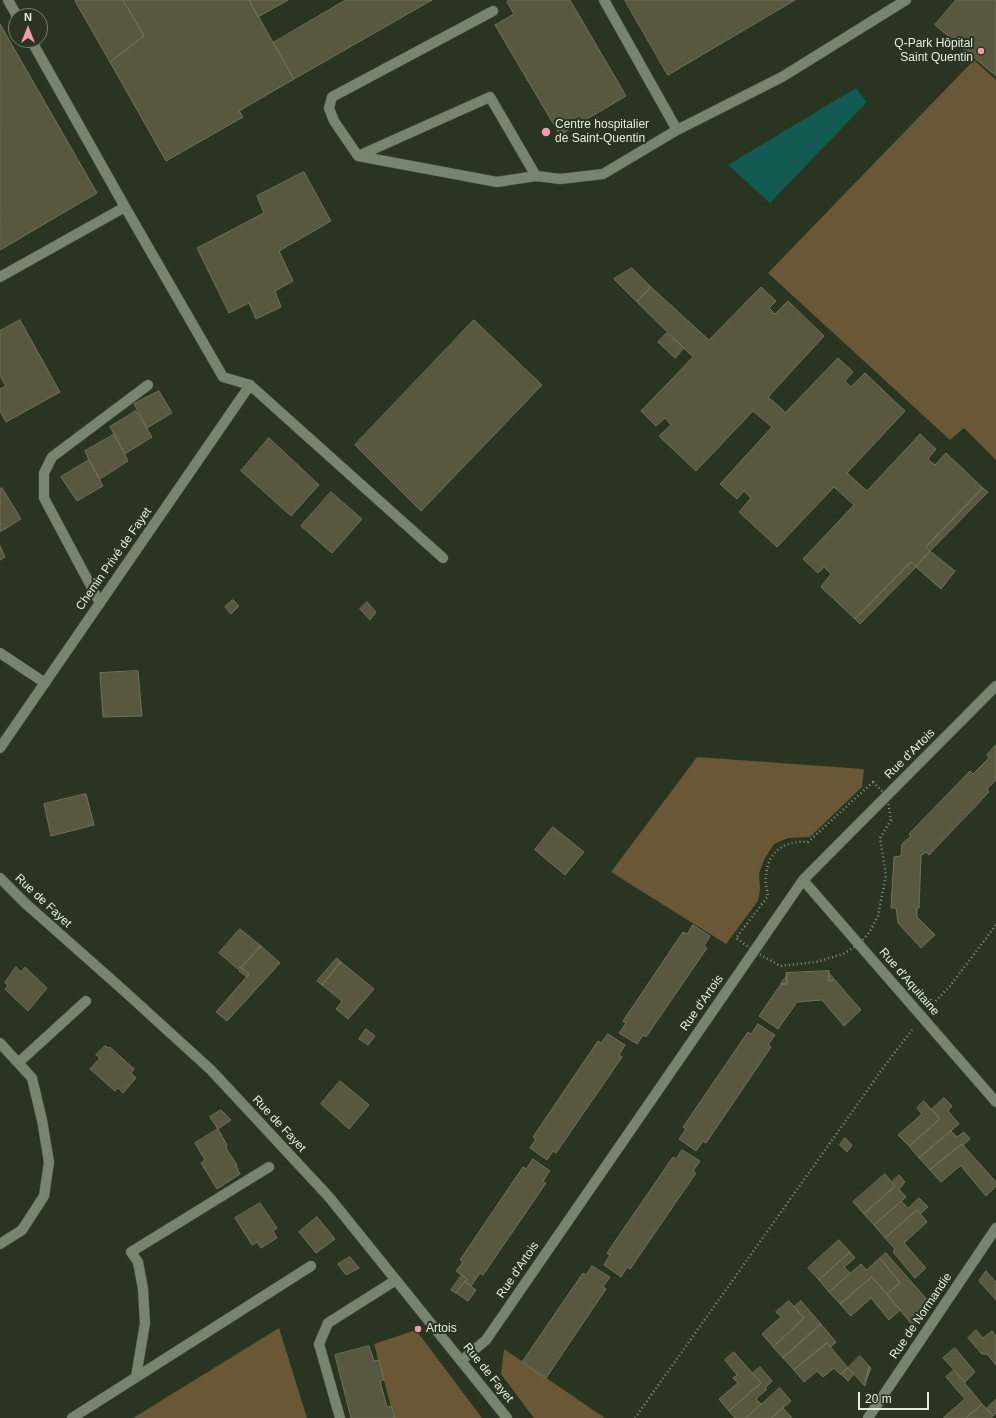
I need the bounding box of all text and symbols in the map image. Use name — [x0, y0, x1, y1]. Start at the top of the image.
north arrow — [8, 8, 48, 48]
text: N — [24, 11, 32, 23]
place label: Q-Park Hôpital Saint Quentin — [894, 37, 973, 65]
marker: Q-Park Hôpital Saint Quentin — [976, 46, 986, 56]
place label: Centre hospitalier de Saint-Quentin — [555, 118, 649, 146]
marker: Centre hospitalier de Saint-Quentin — [540, 126, 552, 138]
street label: Chemin Privé de Fayet — [73, 505, 155, 613]
street label: Rue d'Artois — [882, 726, 938, 782]
street label: Rue de Fayet — [12, 871, 74, 931]
street label: Rue d'Aquitaine — [876, 945, 942, 1019]
street label: Rue d'Artois — [677, 972, 727, 1034]
street label: Rue de Fayet — [249, 1093, 309, 1155]
street label: Rue d'Artois — [494, 1239, 542, 1301]
street label: Rue de Normandie — [887, 1270, 955, 1362]
place label: Artois — [426, 1322, 457, 1336]
marker: Artois — [413, 1324, 423, 1334]
street label: Rue de Fayet — [460, 1340, 516, 1406]
scale bar — [860, 1384, 931, 1410]
text: 20 m — [865, 1392, 892, 1406]

